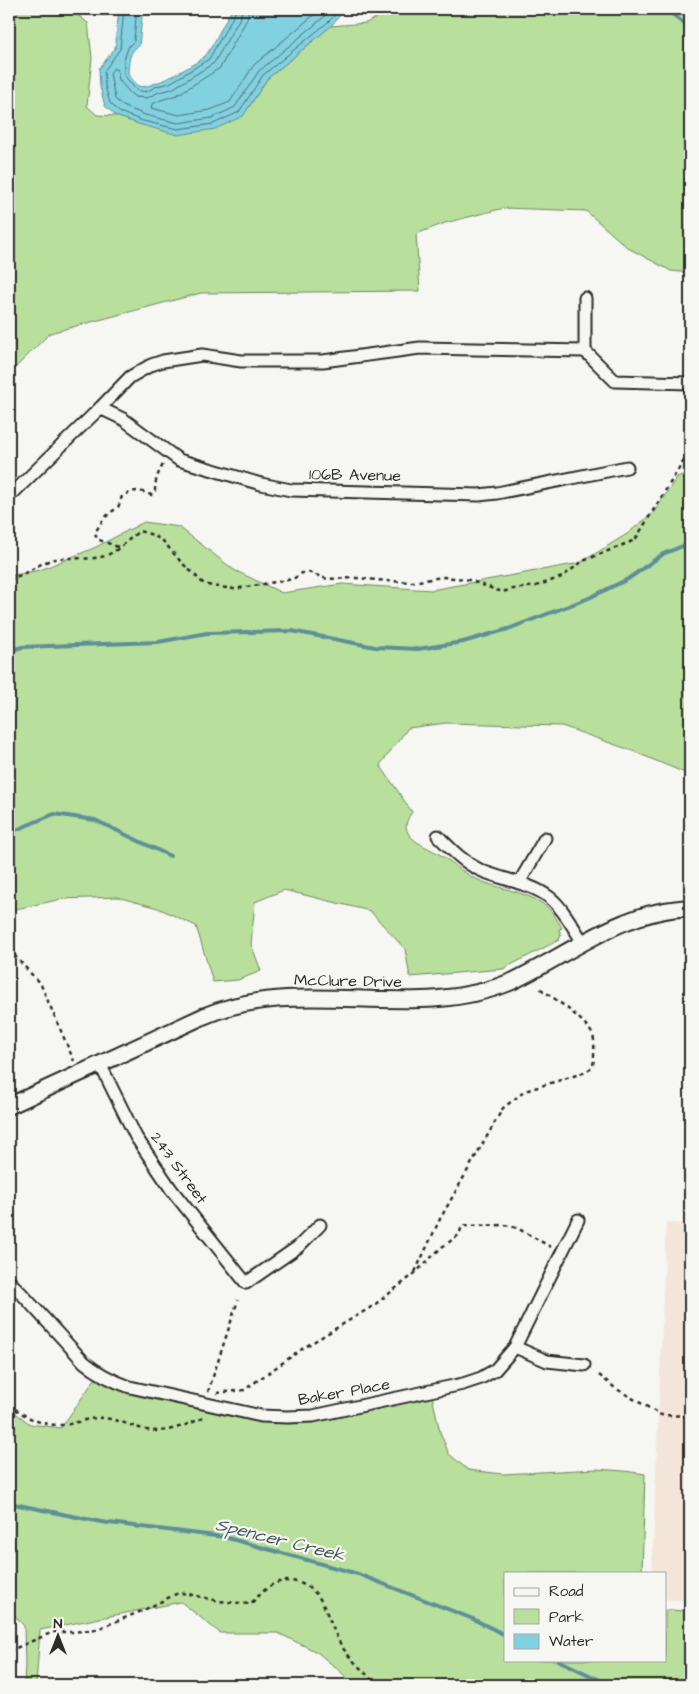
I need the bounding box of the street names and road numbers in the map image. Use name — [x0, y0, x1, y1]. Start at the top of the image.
street label: 106B Avenue — [309, 463, 401, 487]
street label: McClure Drive — [294, 969, 402, 993]
street label: 243 Street — [145, 1128, 213, 1209]
street label: Baker Place — [296, 1373, 392, 1411]

